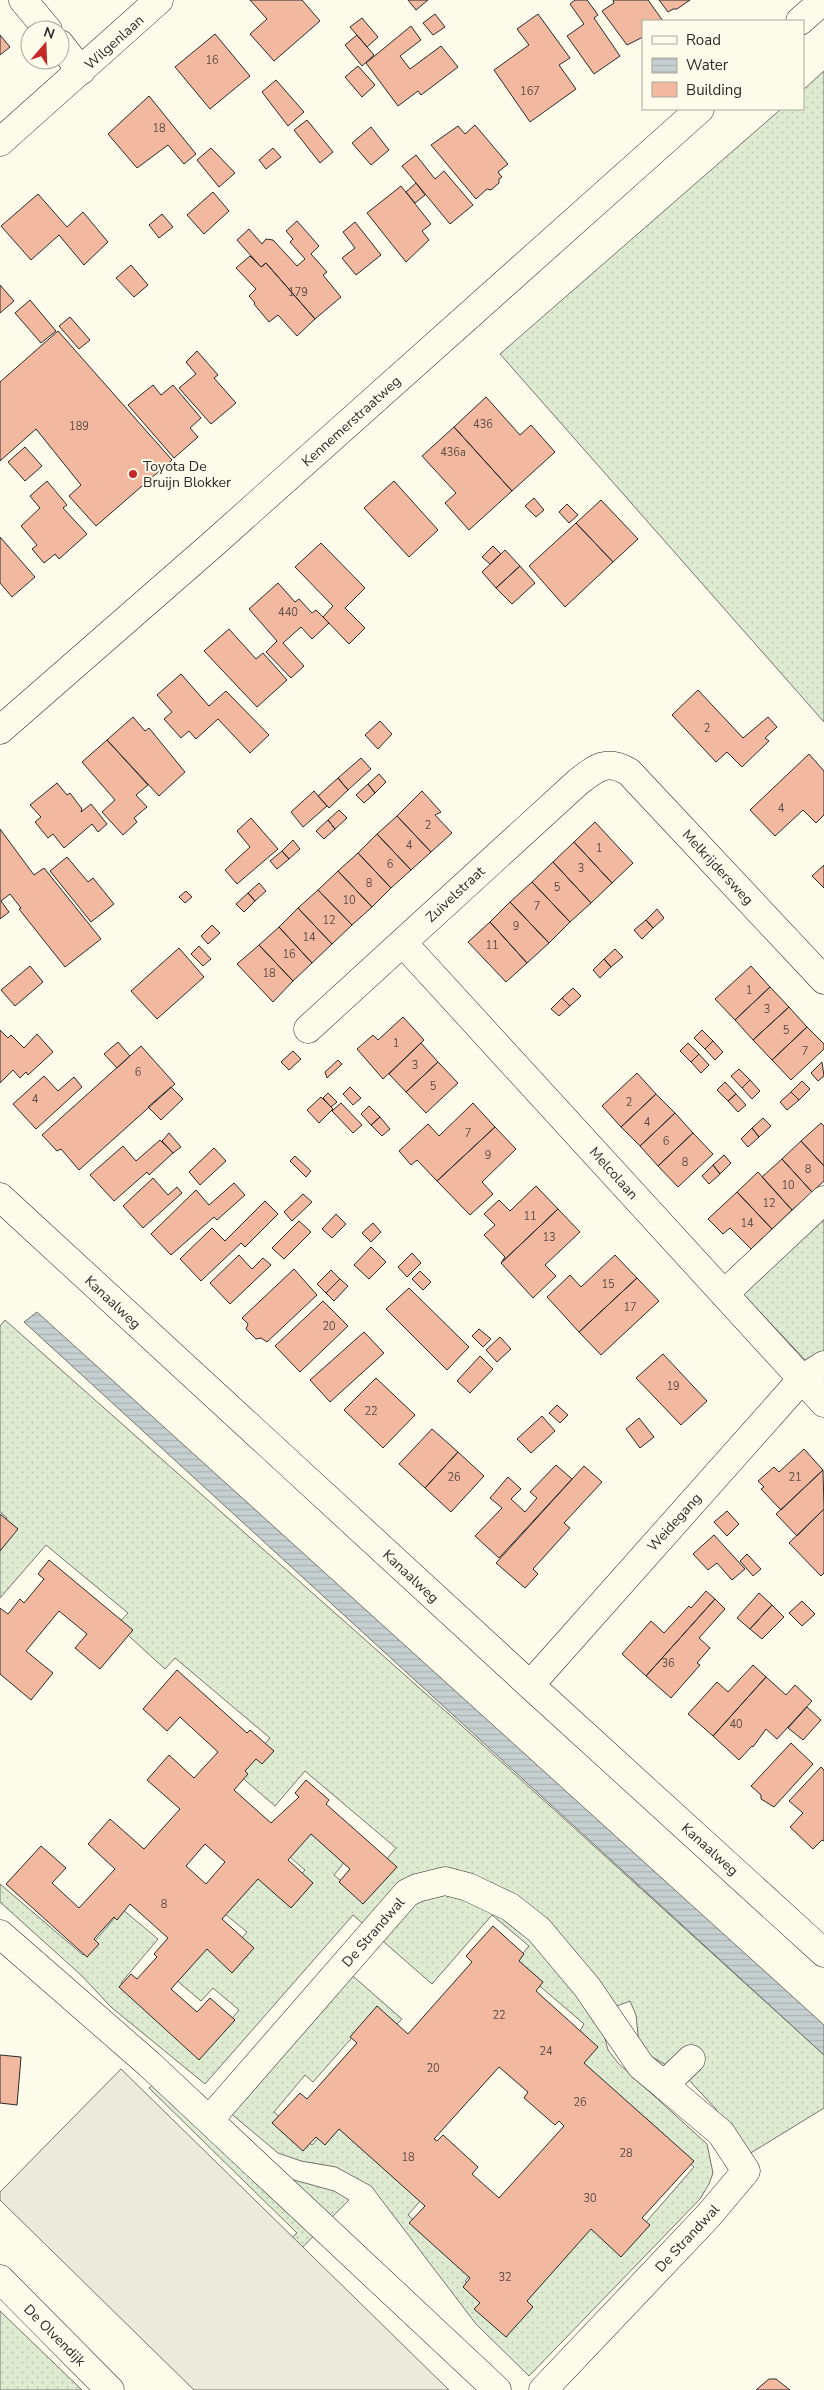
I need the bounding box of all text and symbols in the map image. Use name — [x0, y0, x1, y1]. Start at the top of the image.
street label: Wilgenlaan — [81, 11, 148, 74]
north arrow — [20, 20, 70, 70]
legend — [642, 20, 804, 110]
text: N — [41, 22, 57, 44]
text: Road — [686, 30, 721, 50]
house number: 16 — [205, 53, 219, 68]
text: Water — [686, 55, 729, 75]
text: Building — [686, 80, 742, 100]
house number: 167 — [520, 84, 540, 99]
house number: 18 — [152, 121, 166, 136]
house number: 179 — [288, 285, 308, 300]
street label: Kennemerstraatweg — [298, 372, 405, 471]
house number: 436 — [473, 417, 493, 432]
house number: 189 — [69, 419, 89, 434]
house number: 436a — [440, 445, 466, 460]
place label: Toyota De Bruijn Blokker — [143, 457, 231, 492]
marker: Toyota De Bruijn Blokker — [127, 468, 139, 480]
house number: 440 — [278, 605, 298, 620]
house number: 2 — [704, 721, 710, 736]
house number: 4 — [778, 801, 785, 816]
house number: 2 — [425, 818, 431, 833]
street label: Melkrijdersweg — [678, 826, 758, 909]
house number: 4 — [406, 838, 413, 853]
house number: 1 — [596, 841, 602, 856]
house number: 6 — [387, 857, 394, 872]
house number: 3 — [578, 861, 584, 876]
street label: Zuivelstraat — [422, 862, 489, 927]
house number: 8 — [366, 876, 373, 891]
house number: 5 — [554, 880, 561, 895]
house number: 10 — [342, 893, 356, 908]
house number: 7 — [534, 899, 540, 914]
house number: 12 — [322, 913, 336, 928]
house number: 9 — [513, 919, 519, 934]
house number: 14 — [302, 930, 316, 945]
house number: 11 — [485, 938, 499, 953]
house number: 16 — [282, 947, 296, 962]
house number: 18 — [262, 966, 276, 981]
house number: 1 — [746, 983, 752, 998]
house number: 3 — [764, 1002, 770, 1017]
house number: 5 — [783, 1023, 790, 1038]
house number: 1 — [393, 1036, 399, 1051]
house number: 7 — [802, 1044, 808, 1059]
house number: 3 — [412, 1058, 418, 1073]
house number: 6 — [135, 1065, 142, 1080]
house number: 5 — [430, 1079, 437, 1094]
house number: 4 — [32, 1092, 39, 1107]
house number: 2 — [626, 1095, 632, 1110]
house number: 4 — [644, 1115, 651, 1130]
house number: 7 — [465, 1126, 471, 1141]
house number: 6 — [663, 1134, 670, 1149]
street label: Melcolaan — [585, 1143, 642, 1204]
house number: 9 — [485, 1148, 491, 1163]
house number: 8 — [682, 1155, 689, 1170]
house number: 8 — [805, 1162, 812, 1177]
house number: 10 — [781, 1178, 795, 1193]
house number: 12 — [762, 1196, 776, 1211]
house number: 11 — [523, 1209, 537, 1224]
house number: 14 — [740, 1216, 754, 1231]
house number: 13 — [542, 1230, 556, 1245]
street label: Kanaalweg — [80, 1271, 145, 1333]
house number: 15 — [601, 1277, 615, 1292]
house number: 17 — [623, 1300, 637, 1315]
house number: 20 — [322, 1319, 336, 1334]
house number: 19 — [666, 1379, 680, 1394]
house number: 22 — [364, 1404, 378, 1419]
house number: 26 — [447, 1470, 461, 1485]
house number: 21 — [788, 1470, 802, 1485]
street label: Weidegang — [643, 1489, 706, 1556]
street label: Kanaalweg — [378, 1545, 443, 1607]
house number: 36 — [661, 1656, 675, 1671]
house number: 40 — [729, 1717, 743, 1732]
street label: Kanaalweg — [677, 1819, 742, 1880]
street label: De Strandwal — [338, 1893, 410, 1971]
house number: 8 — [161, 1897, 168, 1912]
house number: 22 — [492, 2008, 506, 2023]
house number: 24 — [539, 2044, 553, 2059]
house number: 20 — [426, 2061, 440, 2076]
house number: 26 — [573, 2095, 587, 2110]
house number: 28 — [619, 2146, 633, 2161]
house number: 18 — [401, 2150, 415, 2165]
house number: 30 — [583, 2191, 597, 2206]
street label: De Strandwal — [651, 2200, 724, 2276]
house number: 32 — [498, 2270, 512, 2285]
street label: De Olvendijk — [20, 2300, 90, 2371]

